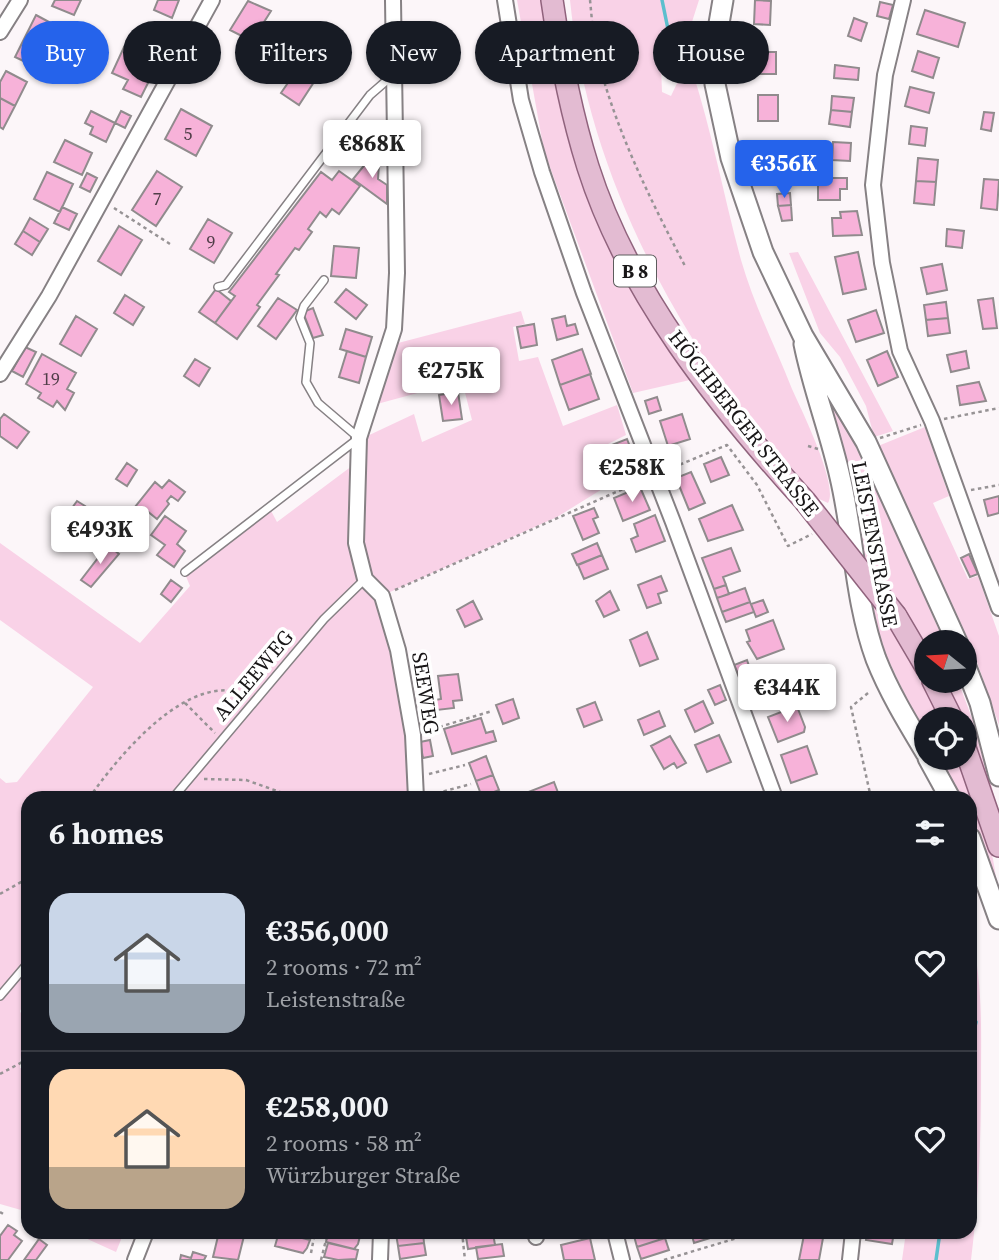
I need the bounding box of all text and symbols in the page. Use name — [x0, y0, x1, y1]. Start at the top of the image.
chip: Buy — [21, 21, 109, 84]
chip: Rent — [123, 21, 221, 84]
chip: Filters — [235, 21, 352, 84]
chip: New — [366, 21, 461, 84]
chip: Apartment — [475, 21, 639, 84]
chip: House — [653, 21, 769, 84]
pin: €868K — [323, 120, 421, 180]
house number: 5 — [184, 121, 193, 146]
text: €868K — [339, 127, 405, 159]
pin: €356K — [735, 140, 833, 200]
text: €356K — [751, 147, 817, 179]
house number: 7 — [153, 186, 162, 211]
house number: 9 — [207, 229, 216, 254]
road number: B 8 — [614, 256, 656, 286]
street label: HÖCHBERGER STRASSE — [662, 324, 826, 522]
pin: €275K — [402, 348, 500, 407]
text: €275K — [418, 354, 484, 386]
house number: 19 — [42, 366, 60, 391]
pin: €258K — [583, 444, 681, 504]
text: €258K — [599, 451, 665, 483]
street label: LEISTENSTRASSE — [845, 459, 905, 629]
pin: €493K — [51, 506, 149, 566]
text: €493K — [67, 513, 133, 545]
street label: ALLEEWEG — [206, 623, 300, 727]
north arrow — [914, 630, 976, 693]
map controls — [914, 630, 977, 770]
street label: SEEWEG — [405, 650, 447, 736]
pin: €344K — [738, 664, 836, 724]
text: €344K — [754, 671, 820, 703]
button: locate — [914, 707, 977, 770]
text: 6 homes — [49, 813, 164, 854]
icon: filters — [911, 814, 949, 852]
text: €356,000 — [266, 910, 389, 951]
icon: home — [105, 921, 189, 1005]
icon: heart — [911, 944, 949, 982]
text: 2 rooms · 72 m² — [266, 951, 422, 983]
text: Leistenstraße — [266, 983, 405, 1015]
text: €258,000 — [266, 1086, 389, 1127]
icon: home — [105, 1097, 189, 1181]
icon: heart — [911, 1120, 949, 1158]
text: 2 rooms · 58 m² — [266, 1127, 422, 1159]
text: Würzburger Straße — [266, 1159, 461, 1191]

